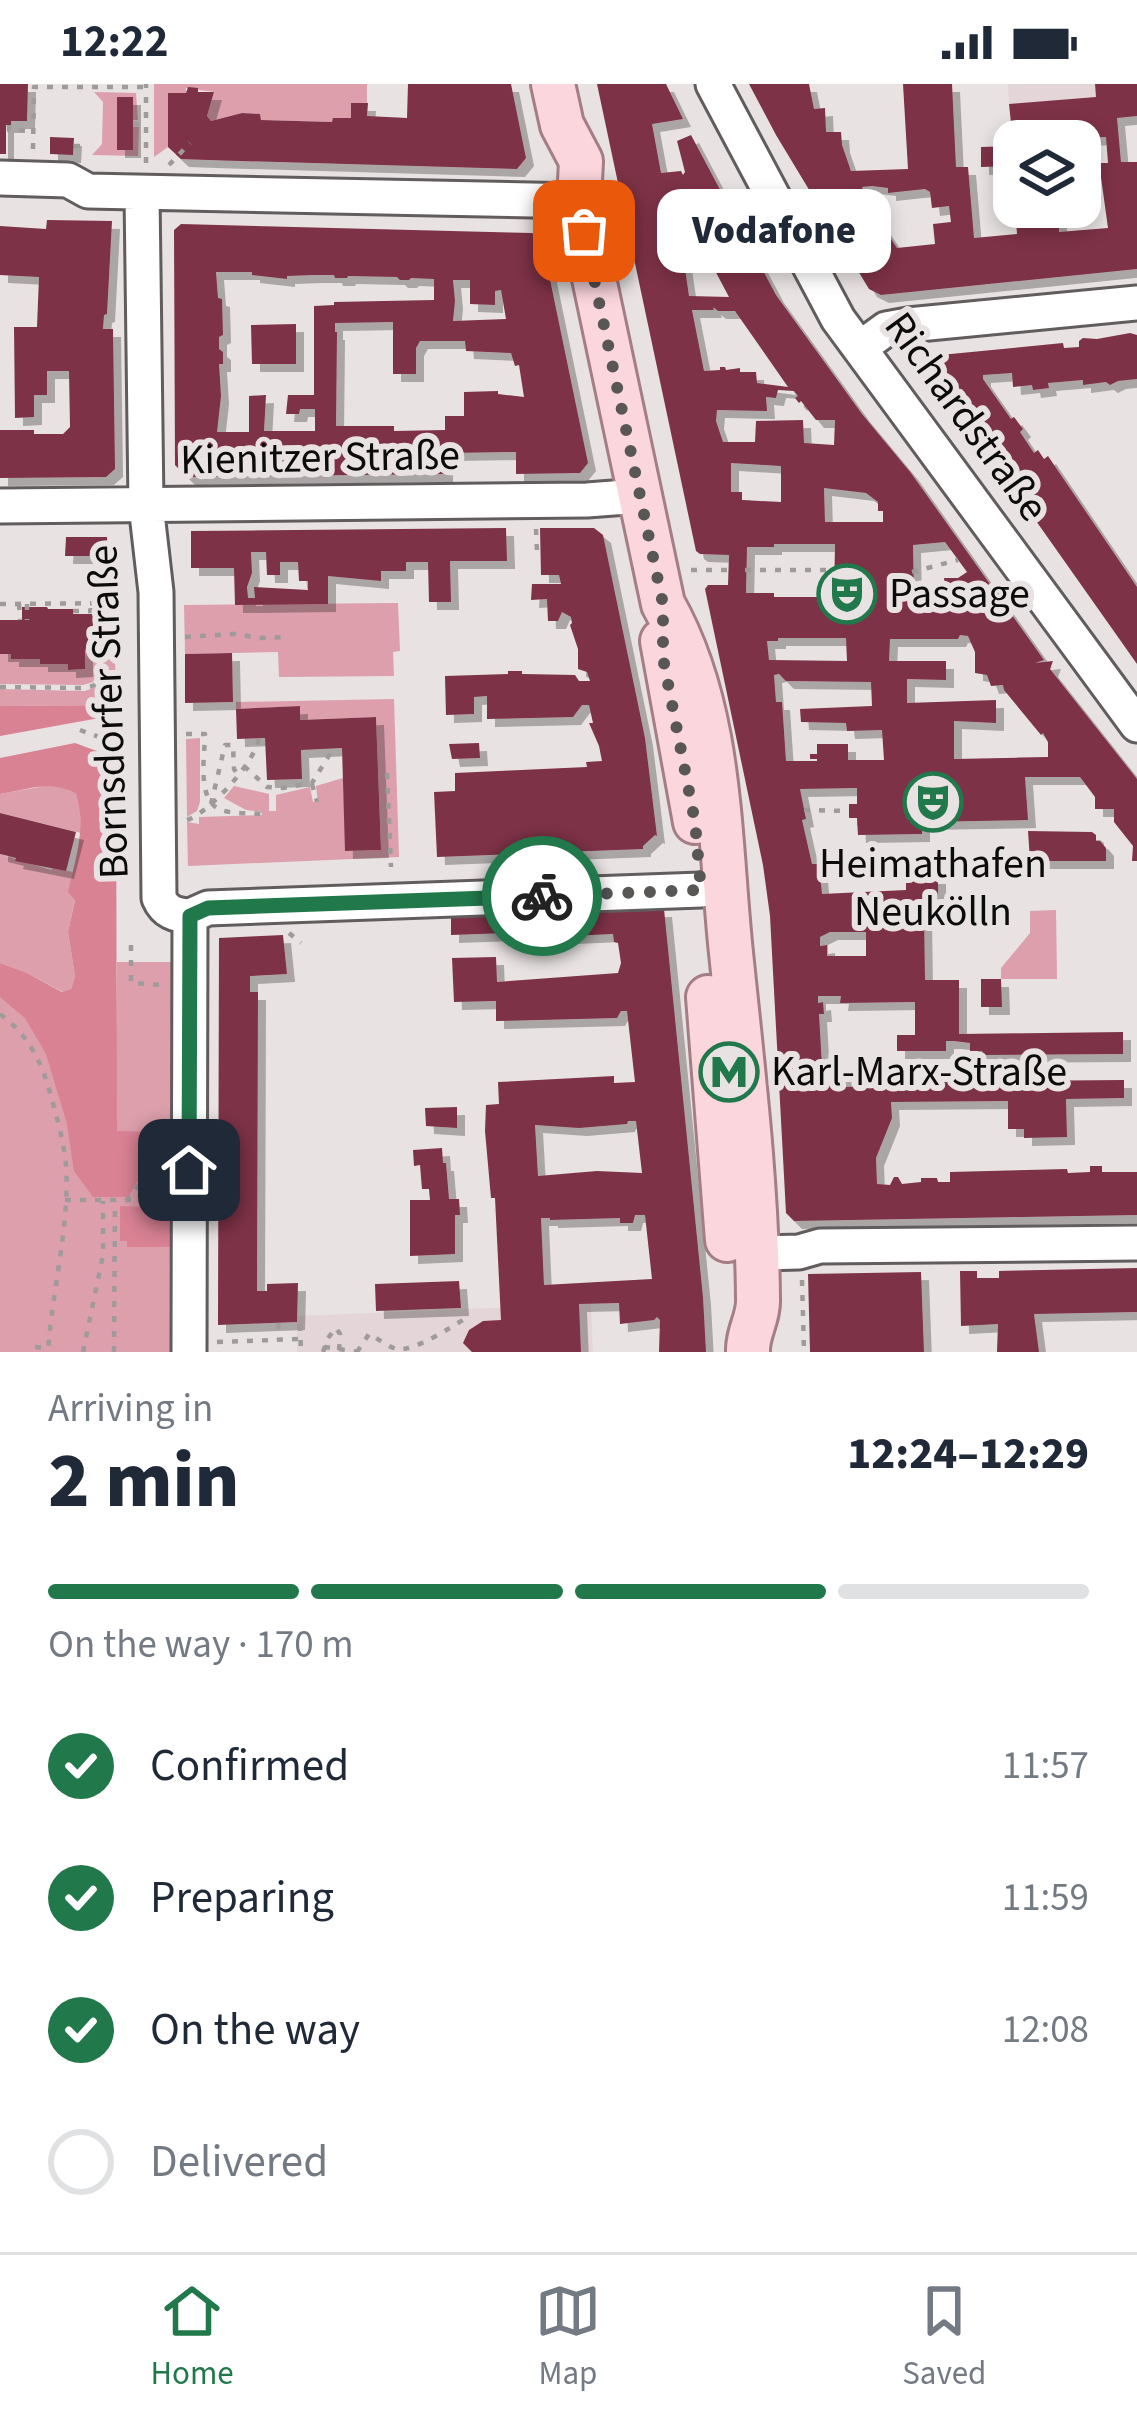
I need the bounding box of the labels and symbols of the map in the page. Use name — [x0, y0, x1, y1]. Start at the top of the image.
pin — [533, 180, 635, 282]
callout: Vodafone — [656, 189, 890, 273]
street label: Richardstraße — [870, 300, 1062, 534]
street label: Kienitzer Straße — [180, 426, 460, 490]
street label: Bornsdorfer Straße — [73, 544, 145, 880]
theatre icon: Passage — [816, 563, 878, 625]
place label: Passage — [889, 564, 1030, 624]
theatre icon: Heimathafen Neukölln — [902, 771, 964, 833]
place label: Heimathafen Neukölln — [819, 834, 1047, 942]
courier — [482, 836, 602, 956]
metro station icon: Karl-Marx-Straße — [698, 1041, 760, 1103]
place label: Karl-Marx-Straße — [771, 1042, 1067, 1102]
pin — [138, 1119, 240, 1221]

